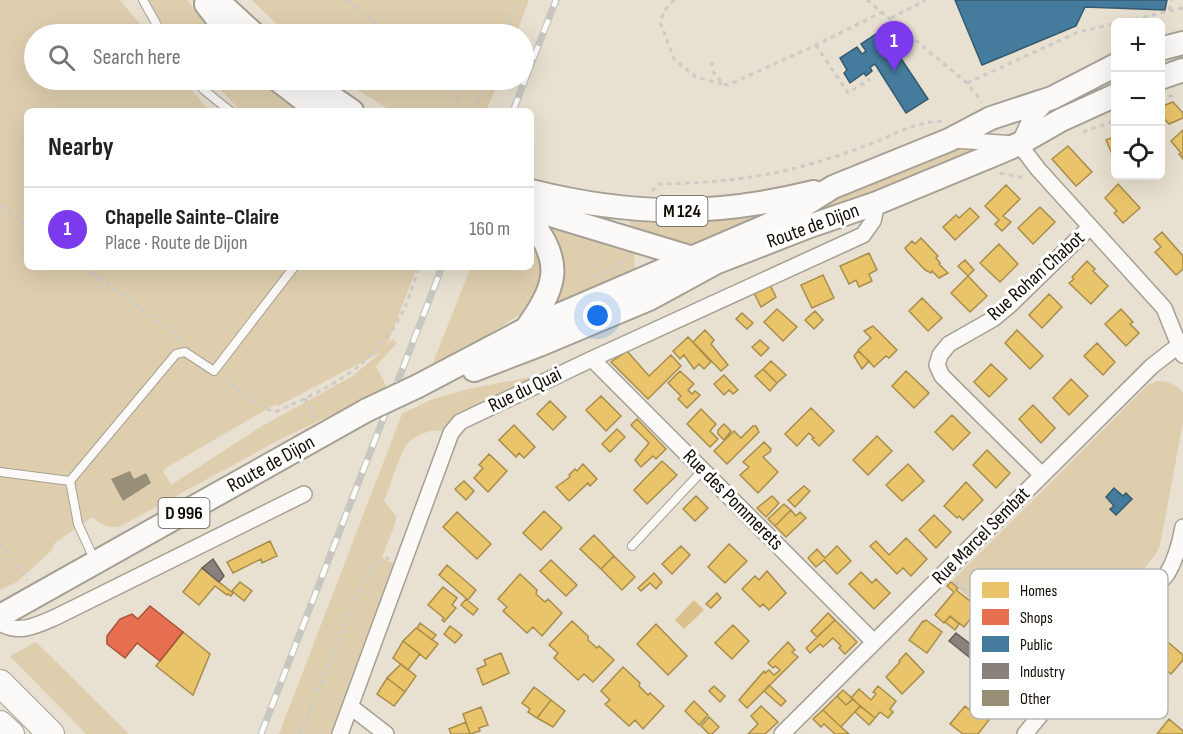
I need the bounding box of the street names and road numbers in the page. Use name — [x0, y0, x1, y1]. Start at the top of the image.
road number: M 124 — [656, 196, 708, 226]
street label: Route de Dijon — [764, 198, 862, 254]
street label: Rue Rohan Chabot — [982, 226, 1090, 326]
street label: Rue du Quai — [485, 362, 565, 418]
street label: Route de Dijon — [223, 430, 319, 498]
street label: Rue des Pommerets — [678, 445, 788, 555]
street label: Rue Marcel Sembat — [927, 482, 1035, 590]
road number: D 996 — [158, 498, 210, 528]

